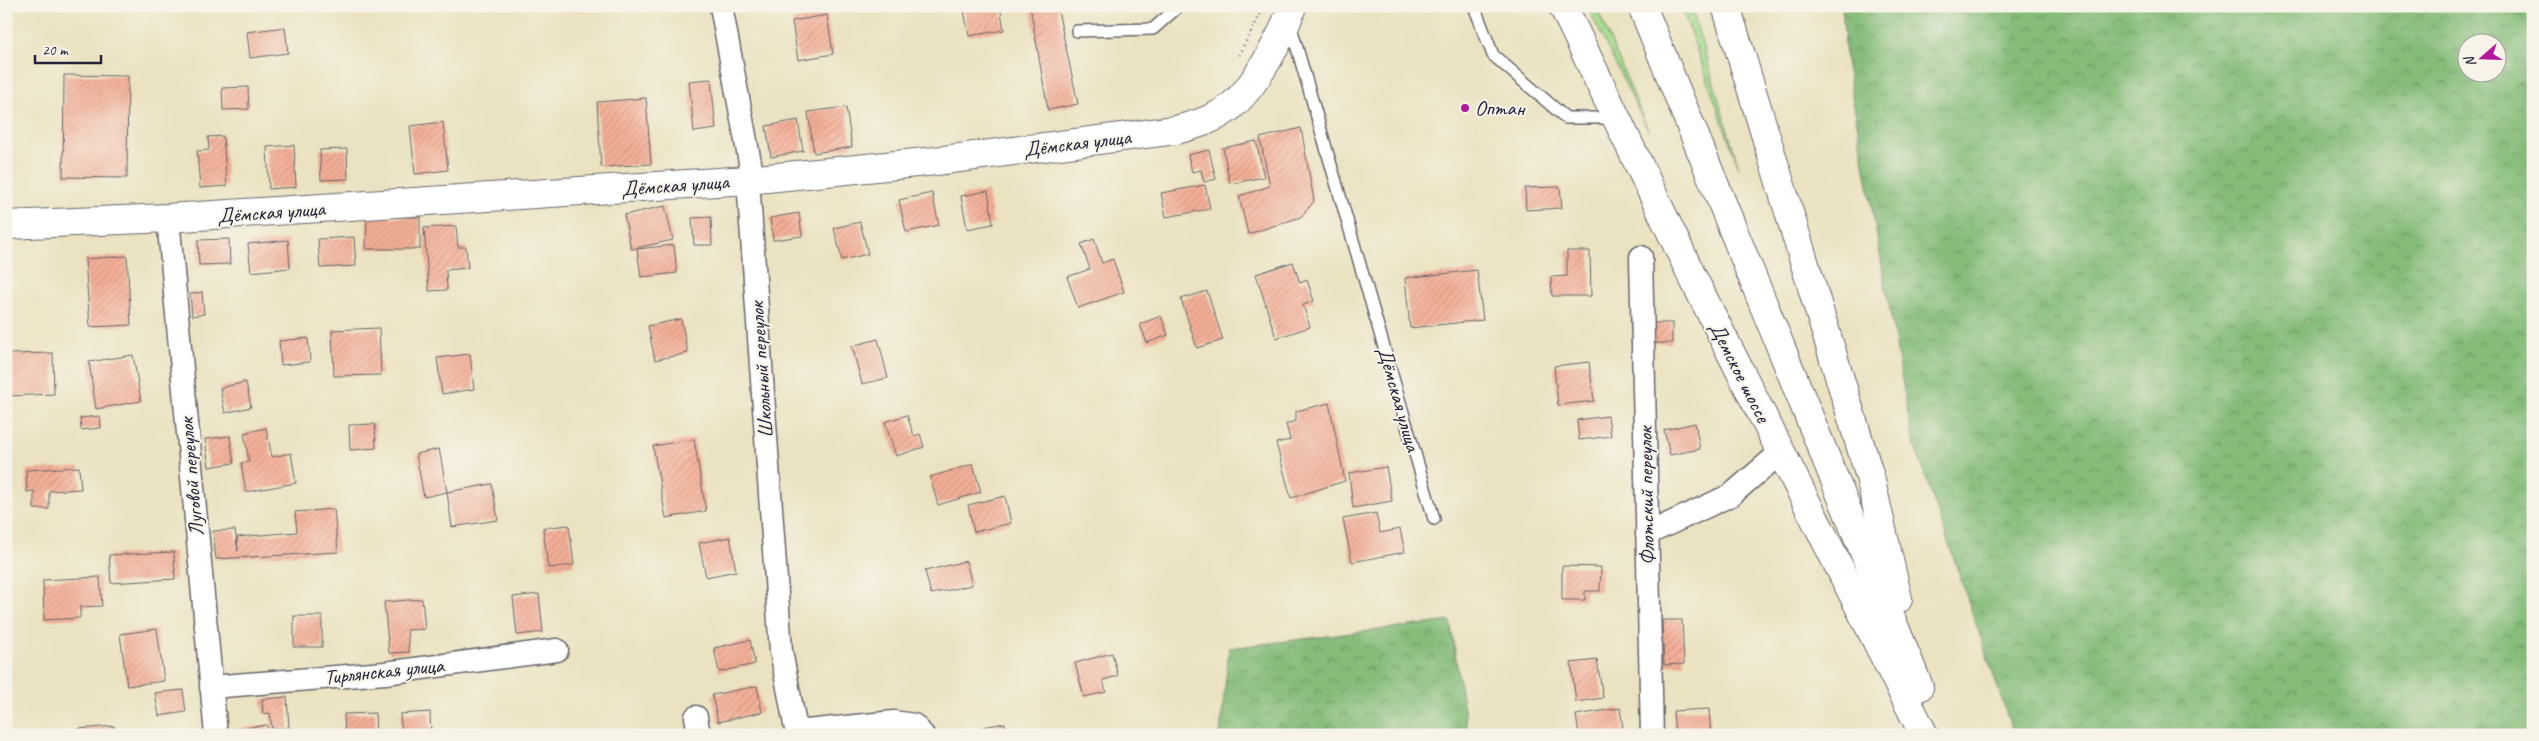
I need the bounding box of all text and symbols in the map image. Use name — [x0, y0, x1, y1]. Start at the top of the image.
scale bar — [35, 32, 101, 64]
north arrow — [2456, 32, 2506, 82]
text: 20 m — [42, 41, 69, 60]
text: N — [2460, 53, 2480, 69]
place label: Оптан — [1475, 95, 1526, 121]
marker: Оптан — [1459, 102, 1471, 114]
street label: Дёмская улица — [1022, 123, 1134, 162]
street label: Дёмская улица — [620, 168, 731, 202]
street label: Дёмская улица — [216, 195, 327, 229]
street label: Школьный переулок — [743, 299, 779, 439]
street label: Демское шоссе — [1704, 317, 1777, 428]
street label: Дёмская улица — [1372, 344, 1427, 456]
street label: Луговой переулок — [173, 415, 209, 537]
street label: Флотский переулок — [1632, 424, 1660, 565]
street label: Тирлянская улица — [323, 652, 447, 690]

